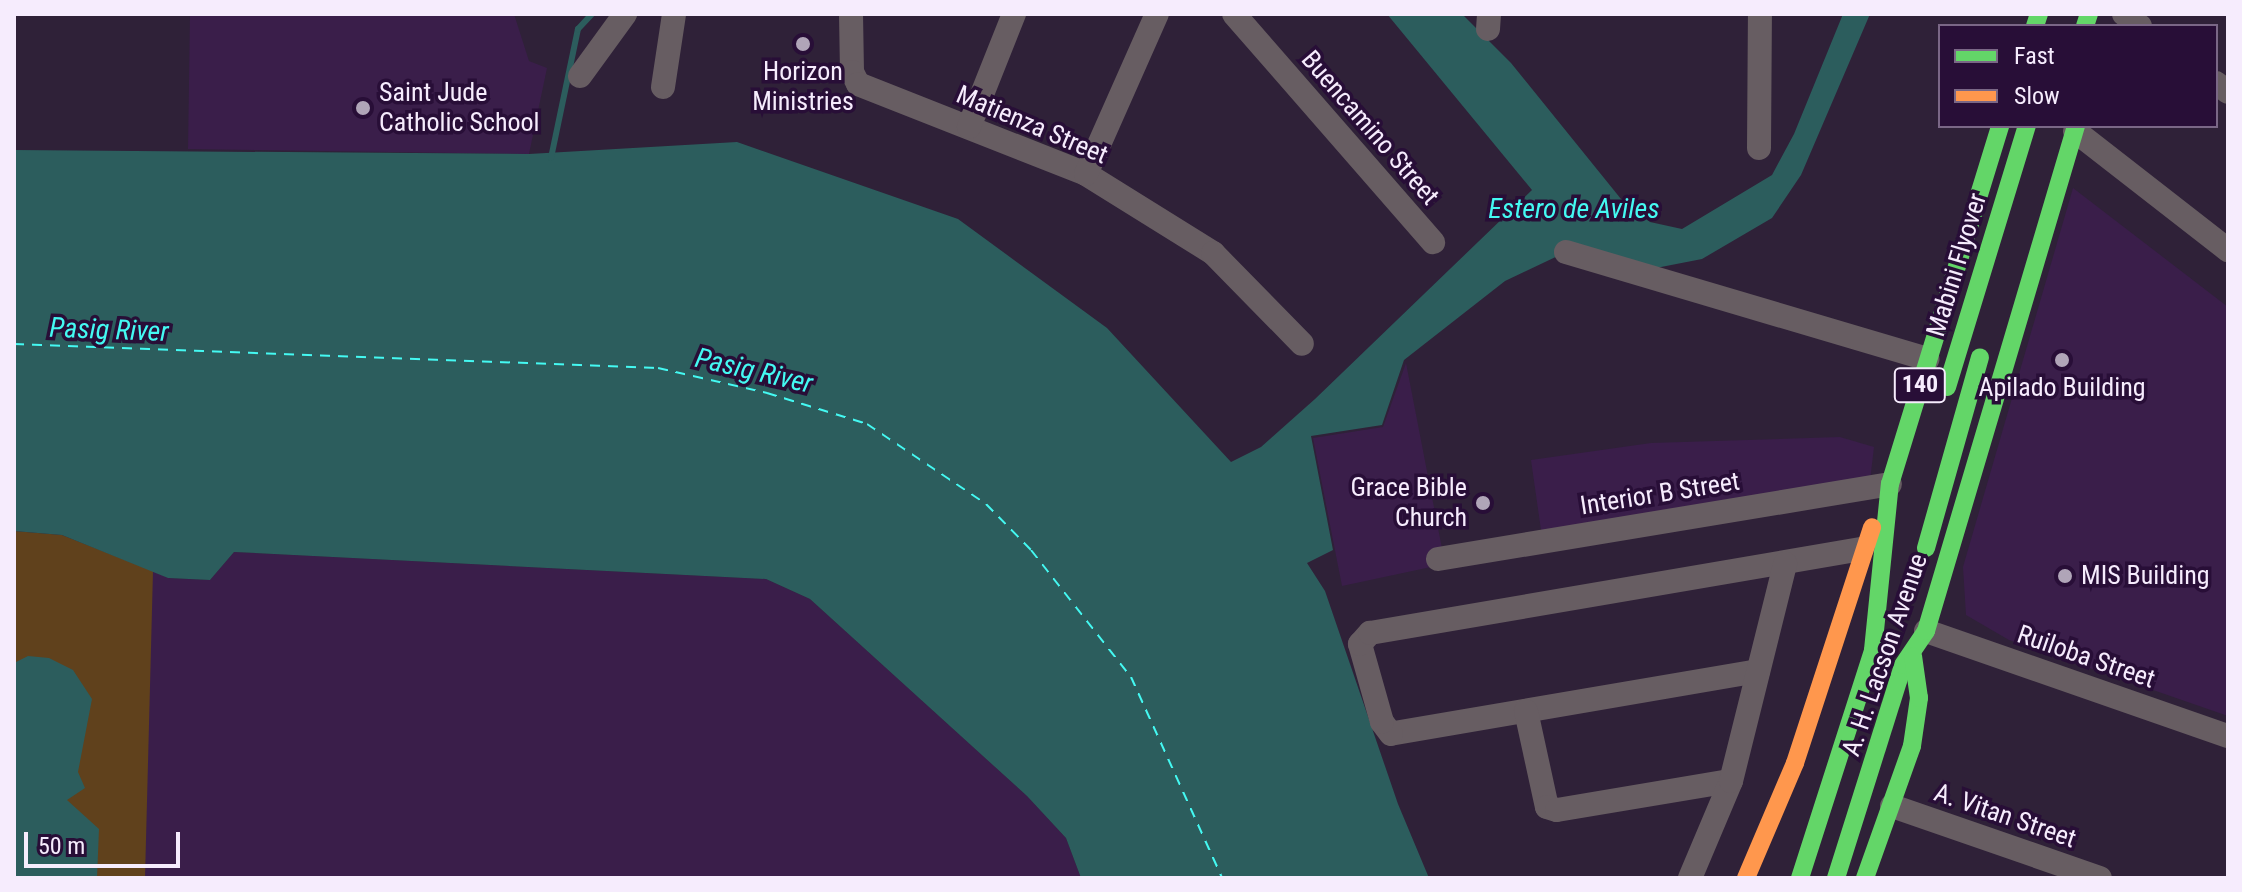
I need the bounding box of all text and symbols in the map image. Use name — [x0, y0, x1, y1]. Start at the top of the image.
legend — [1938, 24, 2218, 128]
marker: Horizon Ministries — [794, 35, 812, 53]
text: Fast — [2014, 42, 2055, 70]
street label: Buencamino Street — [1295, 45, 1445, 211]
place label: Horizon Ministries — [752, 56, 854, 118]
place label: Saint Jude Catholic School — [379, 77, 540, 138]
street label: Matienza Street — [952, 79, 1112, 171]
text: Slow — [2014, 82, 2060, 110]
marker: Saint Jude Catholic School — [354, 99, 372, 117]
street label: Mabini Flyover — [1920, 189, 1994, 341]
water label: Estero de Aviles — [1488, 192, 1660, 226]
water label: Pasig River — [49, 311, 169, 349]
water label: Pasig River — [692, 341, 816, 401]
marker: Apilado Building — [2053, 351, 2071, 369]
road number: 140 — [1892, 365, 1948, 405]
place label: Apilado Building — [1978, 372, 2146, 404]
street label: Interior B Street — [1578, 466, 1742, 522]
place label: Grace Bible Church — [1350, 472, 1467, 534]
marker: Grace Bible Church — [1474, 494, 1492, 512]
street label: A. H. Lacson Avenue — [1836, 550, 1934, 760]
place label: MIS Building — [2081, 560, 2210, 592]
marker: MIS Building — [2056, 567, 2074, 585]
street label: Ruiloba Street — [2013, 619, 2159, 695]
street label: A. Vitan Street — [1930, 777, 2080, 855]
scale bar — [28, 816, 184, 866]
text: 50 m — [38, 832, 85, 860]

